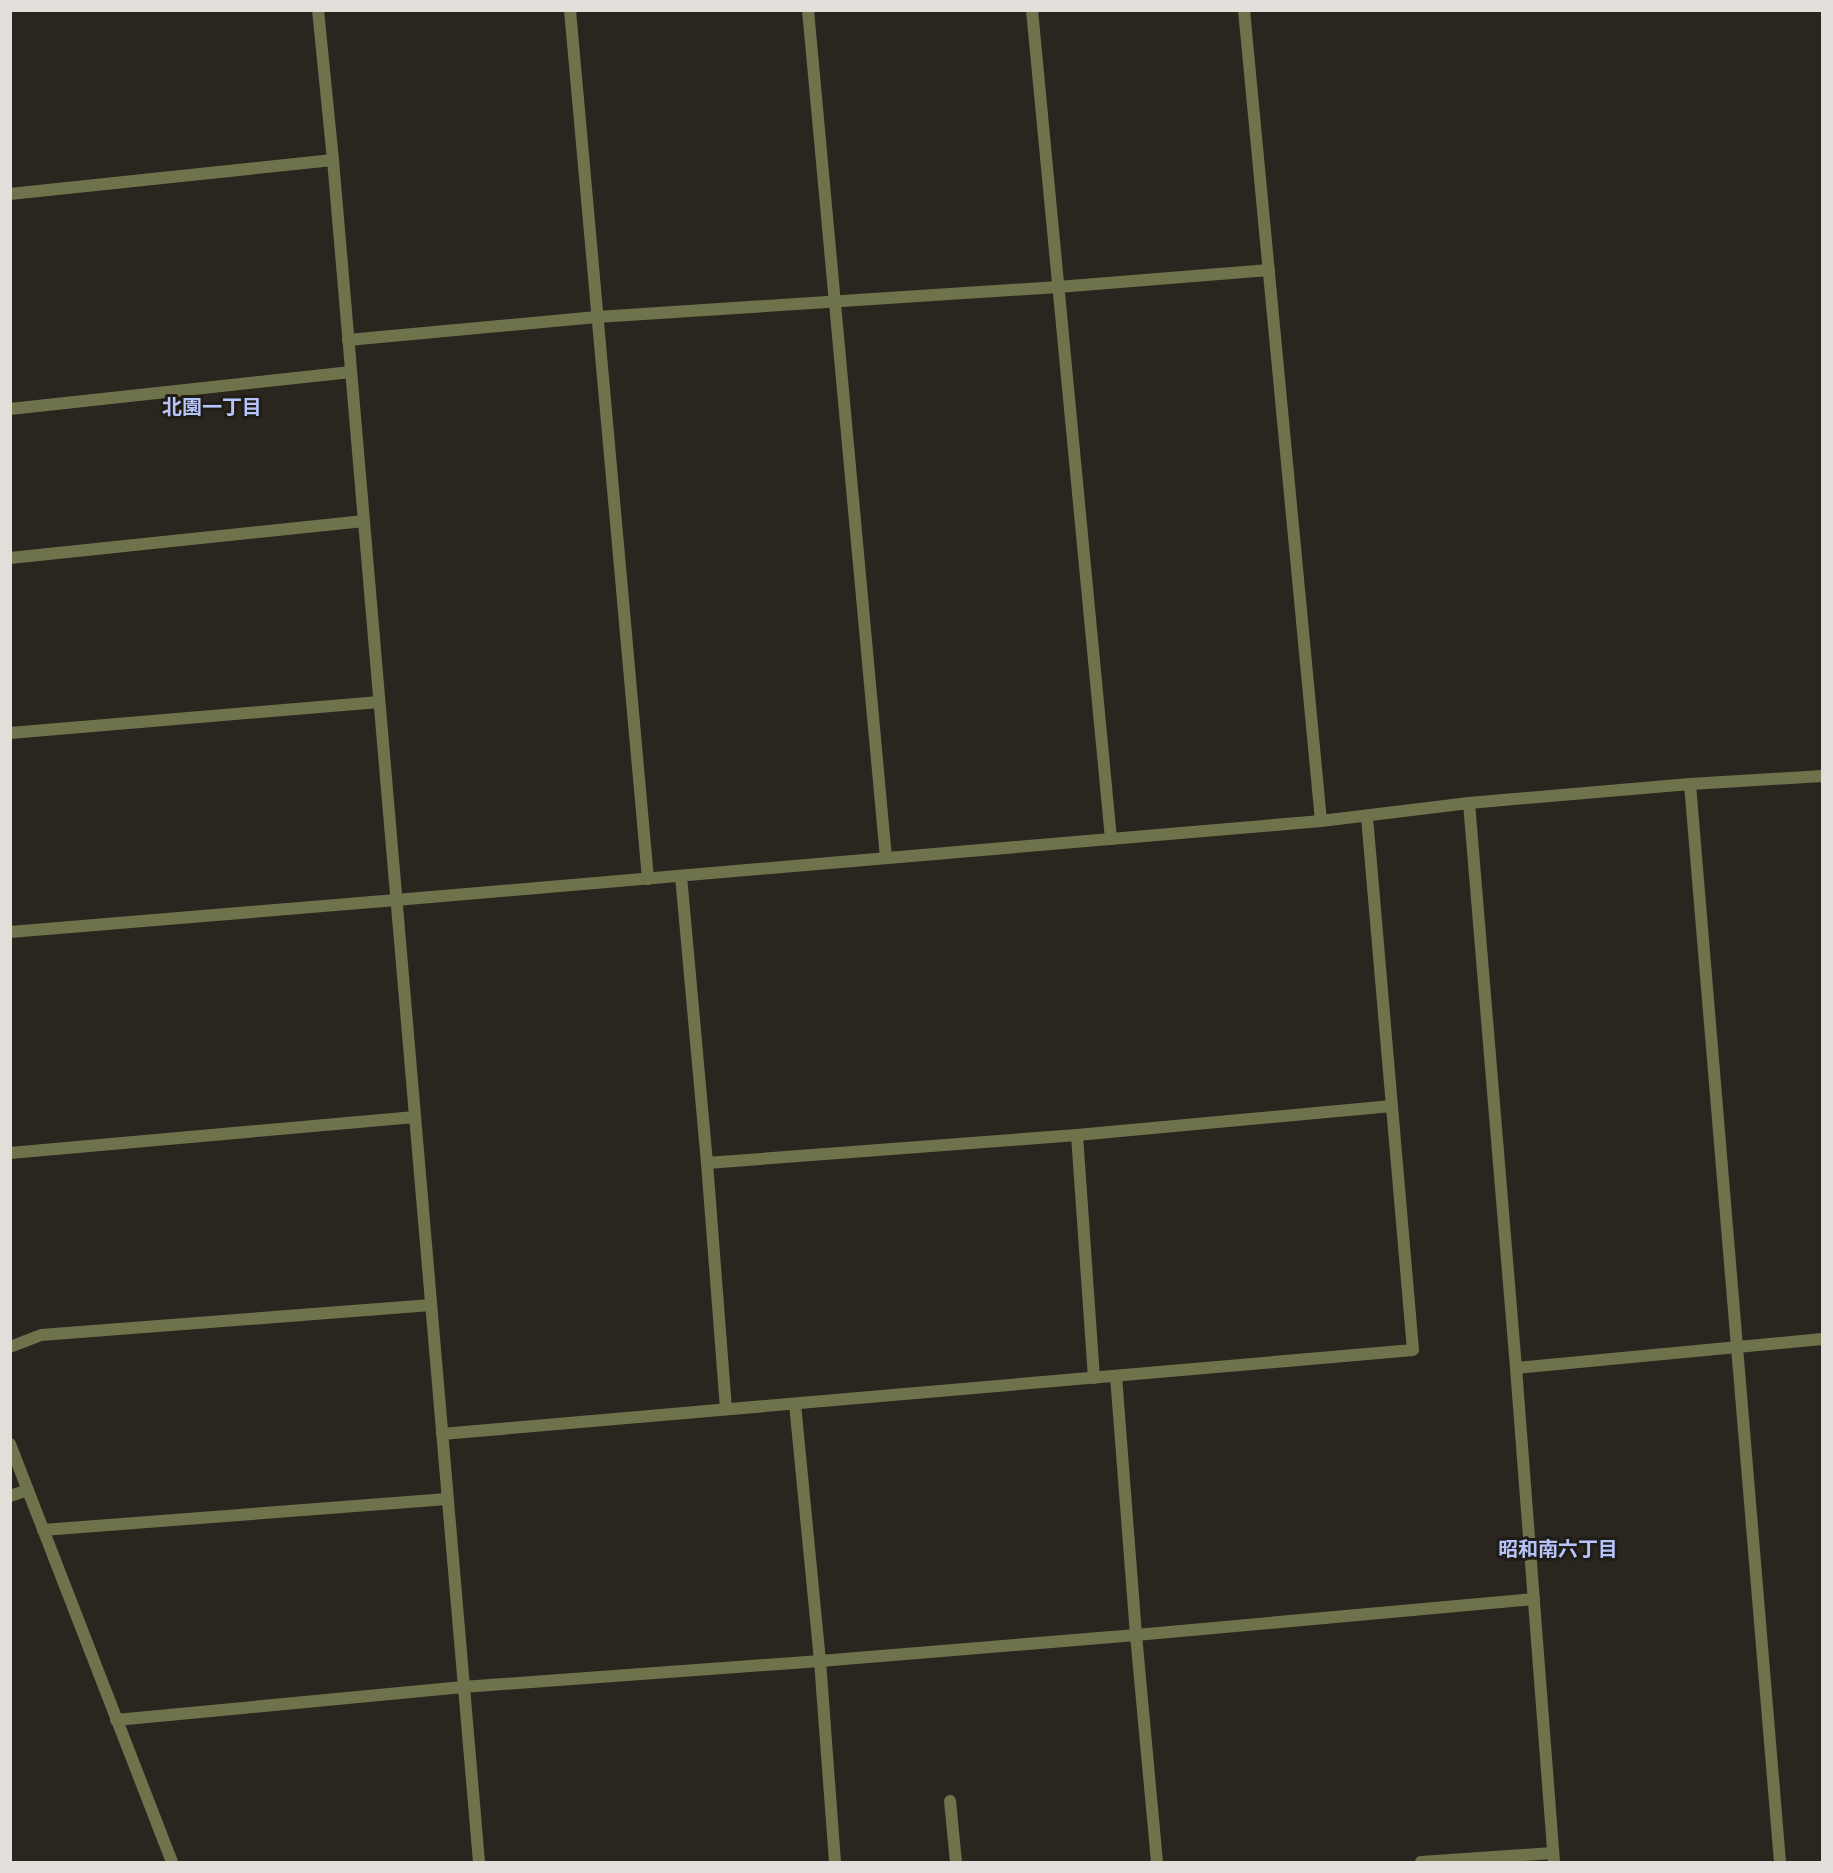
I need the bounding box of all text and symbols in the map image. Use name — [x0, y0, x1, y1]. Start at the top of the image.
district label: 北園一丁目 — [162, 393, 262, 420]
district label: 昭和南六丁目 — [1498, 1535, 1618, 1562]

